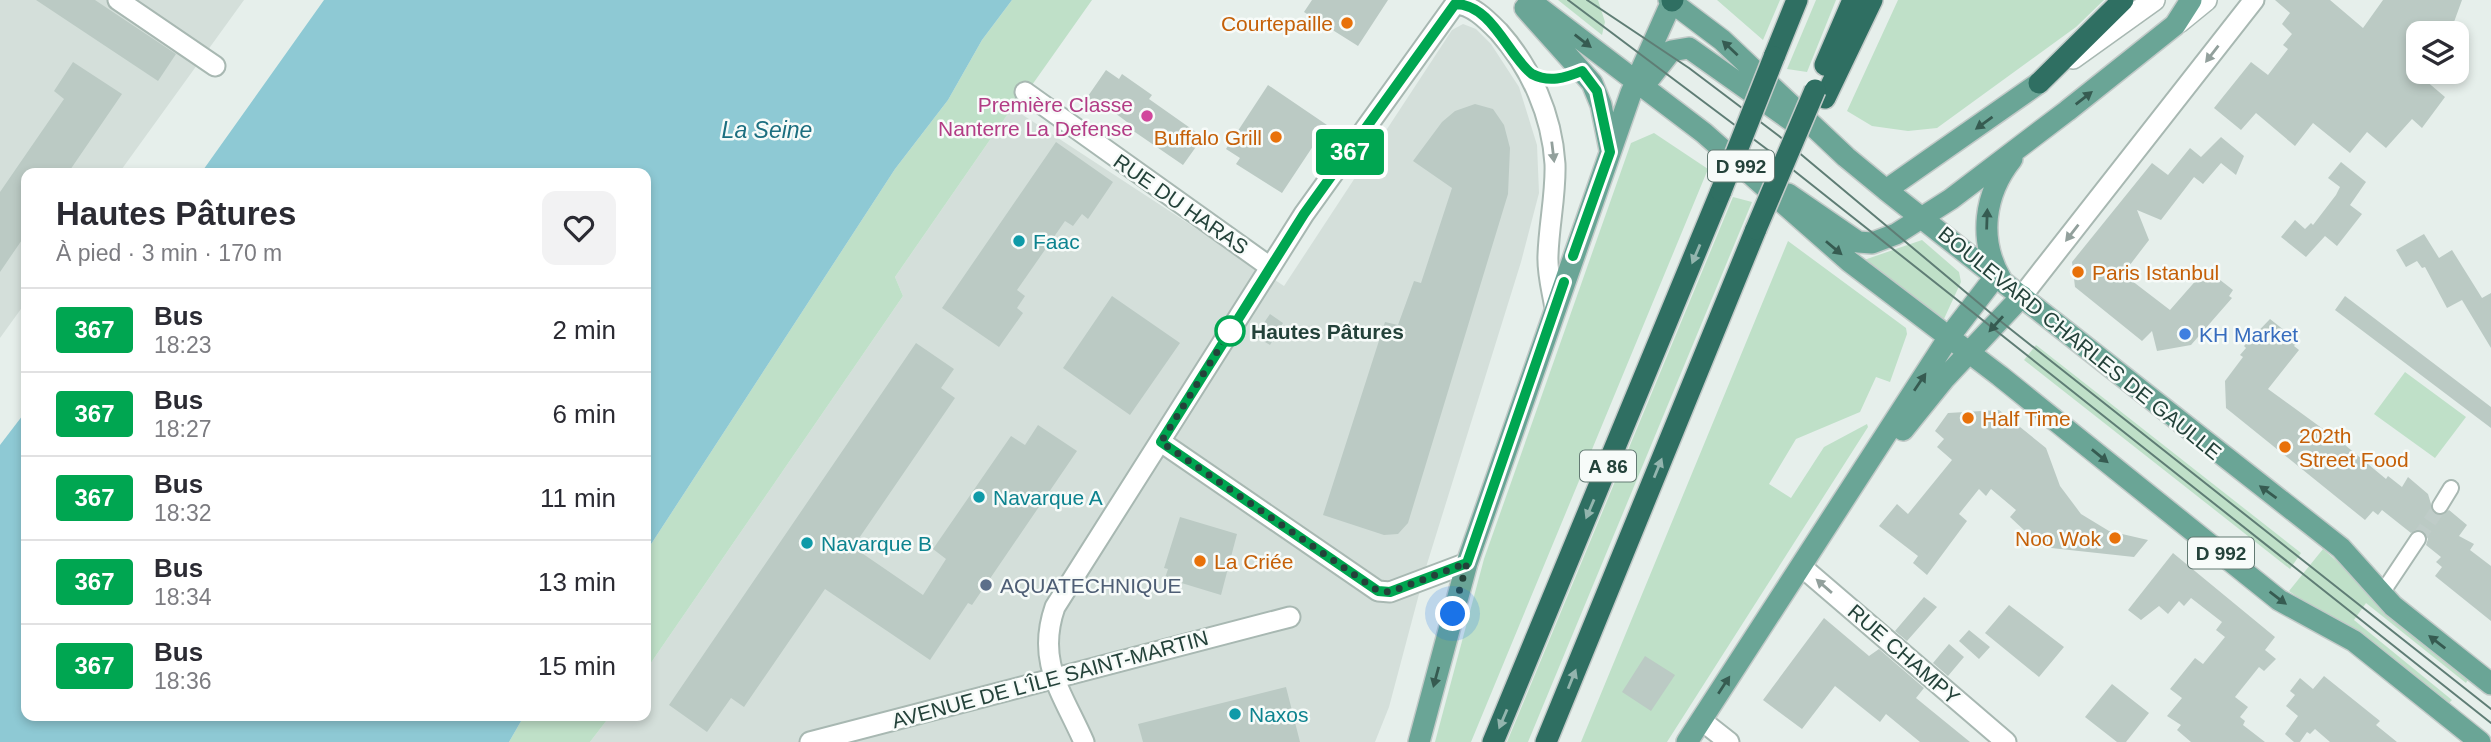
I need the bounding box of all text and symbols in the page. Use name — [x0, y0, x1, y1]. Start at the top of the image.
place label: Courtepaille — [1221, 12, 1333, 35]
marker: Courtepaille — [1339, 15, 1355, 31]
map controls — [2406, 21, 2469, 84]
button: layers — [2406, 21, 2469, 84]
one-way arrow — [1574, 34, 1593, 48]
one-way arrow — [1722, 40, 1739, 56]
one-way arrow — [2205, 45, 2219, 63]
one-way arrow — [2074, 90, 2092, 105]
place label: Première Classe Nanterre La Defense — [938, 93, 1133, 140]
marker: Première Classe Nanterre La Defense — [1139, 108, 1155, 124]
one-way arrow — [1974, 116, 1993, 130]
water label: La Seine — [722, 117, 812, 143]
place label: Buffalo Grill — [1154, 126, 1262, 149]
marker: Buffalo Grill — [1268, 129, 1284, 145]
line badge: 367 — [1310, 129, 1390, 175]
text: 367 — [1330, 138, 1370, 165]
one-way arrow — [1548, 141, 1559, 163]
street label: RUE DU HARAS — [1109, 149, 1253, 259]
road number: D 992 — [1708, 150, 1774, 182]
button: heart — [542, 191, 616, 265]
text: Hautes Pâtures — [56, 195, 296, 232]
one-way arrow — [1982, 208, 1993, 230]
street label: BOULEVARD CHARLES DE GAULLE — [1934, 222, 2226, 464]
one-way arrow — [2064, 224, 2079, 242]
place label: Faac — [1033, 230, 1080, 253]
marker: Faac — [1011, 233, 1027, 249]
text: À pied · 3 min · 170 m — [56, 240, 282, 266]
one-way arrow — [1825, 240, 1843, 256]
one-way arrow — [1690, 244, 1701, 265]
place label: Paris Istanbul — [2092, 261, 2219, 284]
marker: Paris Istanbul — [2070, 264, 2086, 280]
text: Bus — [154, 301, 203, 331]
text: 2 min — [552, 315, 616, 345]
one-way arrow — [1988, 315, 2004, 332]
text: 367 — [74, 316, 115, 343]
marker: Hautes Pâtures — [1215, 316, 1245, 346]
place label: Hautes Pâtures — [1251, 320, 1404, 343]
place label: KH Market — [2199, 323, 2298, 346]
marker: KH Market — [2177, 326, 2193, 342]
text: 18:23 — [154, 332, 212, 358]
one-way arrow — [1913, 373, 1927, 391]
text: Bus — [154, 385, 203, 415]
text: 6 min — [552, 399, 616, 429]
text: 367 — [74, 400, 115, 427]
place label: Half Time — [1982, 407, 2071, 430]
marker: Half Time — [1960, 410, 1976, 426]
text: 18:27 — [154, 416, 212, 442]
place label: 202th Street Food — [2299, 424, 2409, 471]
marker: 202th Street Food — [2277, 439, 2293, 455]
one-way arrow — [2091, 448, 2109, 463]
road number: A 86 — [1580, 450, 1636, 481]
one-way arrow — [1652, 458, 1663, 479]
text: Bus — [154, 469, 203, 499]
text: 11 min — [540, 483, 616, 513]
text: 367 — [74, 484, 115, 511]
one-way arrow — [2259, 485, 2277, 500]
place label: Navarque A — [993, 486, 1103, 509]
marker: Navarque A — [971, 489, 987, 505]
one-way arrow — [1584, 499, 1595, 520]
text: 18:32 — [154, 500, 212, 526]
place label: Noo Wok — [2015, 527, 2101, 550]
marker: Noo Wok — [2107, 530, 2123, 546]
place label: Navarque B — [821, 532, 932, 555]
marker: Navarque B — [799, 535, 815, 551]
road number: D 992 — [2188, 538, 2254, 568]
place label: La Criée — [1214, 550, 1293, 573]
text: Bus — [154, 553, 203, 583]
marker: La Criée — [1192, 553, 1208, 569]
text: 13 min — [538, 567, 616, 597]
text: 367 — [74, 568, 115, 595]
place label: AQUATECHNIQUE — [1000, 574, 1182, 597]
marker: AQUATECHNIQUE — [978, 577, 994, 593]
one-way arrow — [1815, 578, 1833, 594]
text: 18:34 — [154, 584, 212, 610]
one-way arrow — [2269, 591, 2287, 605]
your location — [1435, 596, 1470, 631]
street label: RUE CHAMPY — [1844, 599, 1964, 709]
street label: AVENUE DE L'ÎLE SAINT-MARTIN — [889, 626, 1211, 732]
one-way arrow — [2429, 635, 2447, 650]
text: Bus — [154, 637, 203, 667]
text: 15 min — [538, 651, 616, 681]
text: 367 — [74, 652, 115, 679]
one-way arrow — [1430, 666, 1441, 688]
text: 18:36 — [154, 668, 212, 694]
one-way arrow — [1566, 668, 1577, 689]
one-way arrow — [1717, 676, 1731, 694]
place label: Naxos — [1249, 703, 1309, 726]
marker: Naxos — [1227, 706, 1243, 722]
one-way arrow — [1497, 709, 1508, 730]

